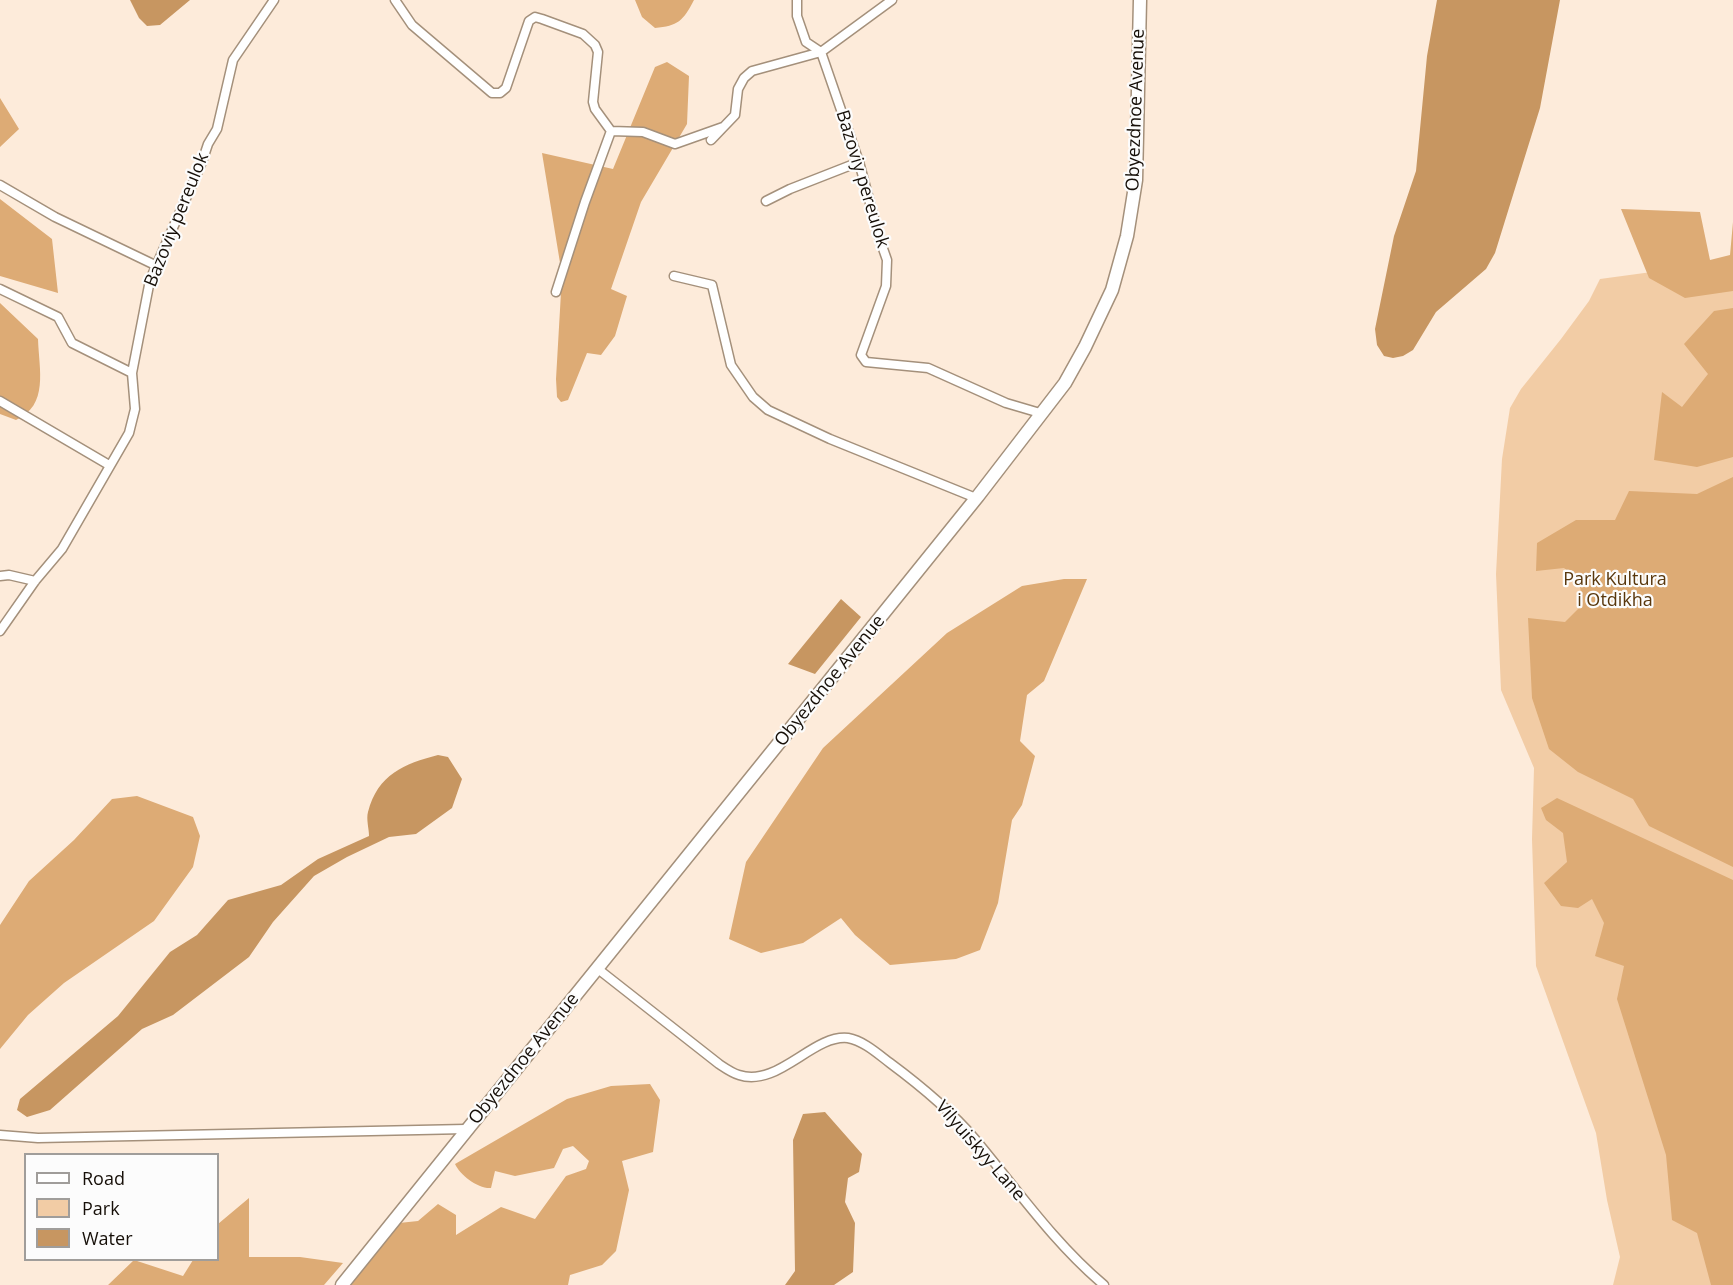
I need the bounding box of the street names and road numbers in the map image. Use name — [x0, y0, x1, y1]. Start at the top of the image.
street label: Obyezdnoe Avenue — [1122, 28, 1150, 192]
street label: Bazoviy pereulok — [831, 108, 893, 250]
street label: Bazoviy pereulok — [140, 150, 214, 290]
street label: Obyezdnoe Avenue — [770, 611, 890, 751]
street label: Obyezdnoe Avenue — [464, 989, 584, 1129]
street label: Vilyuiskyy Lane — [931, 1096, 1029, 1206]

